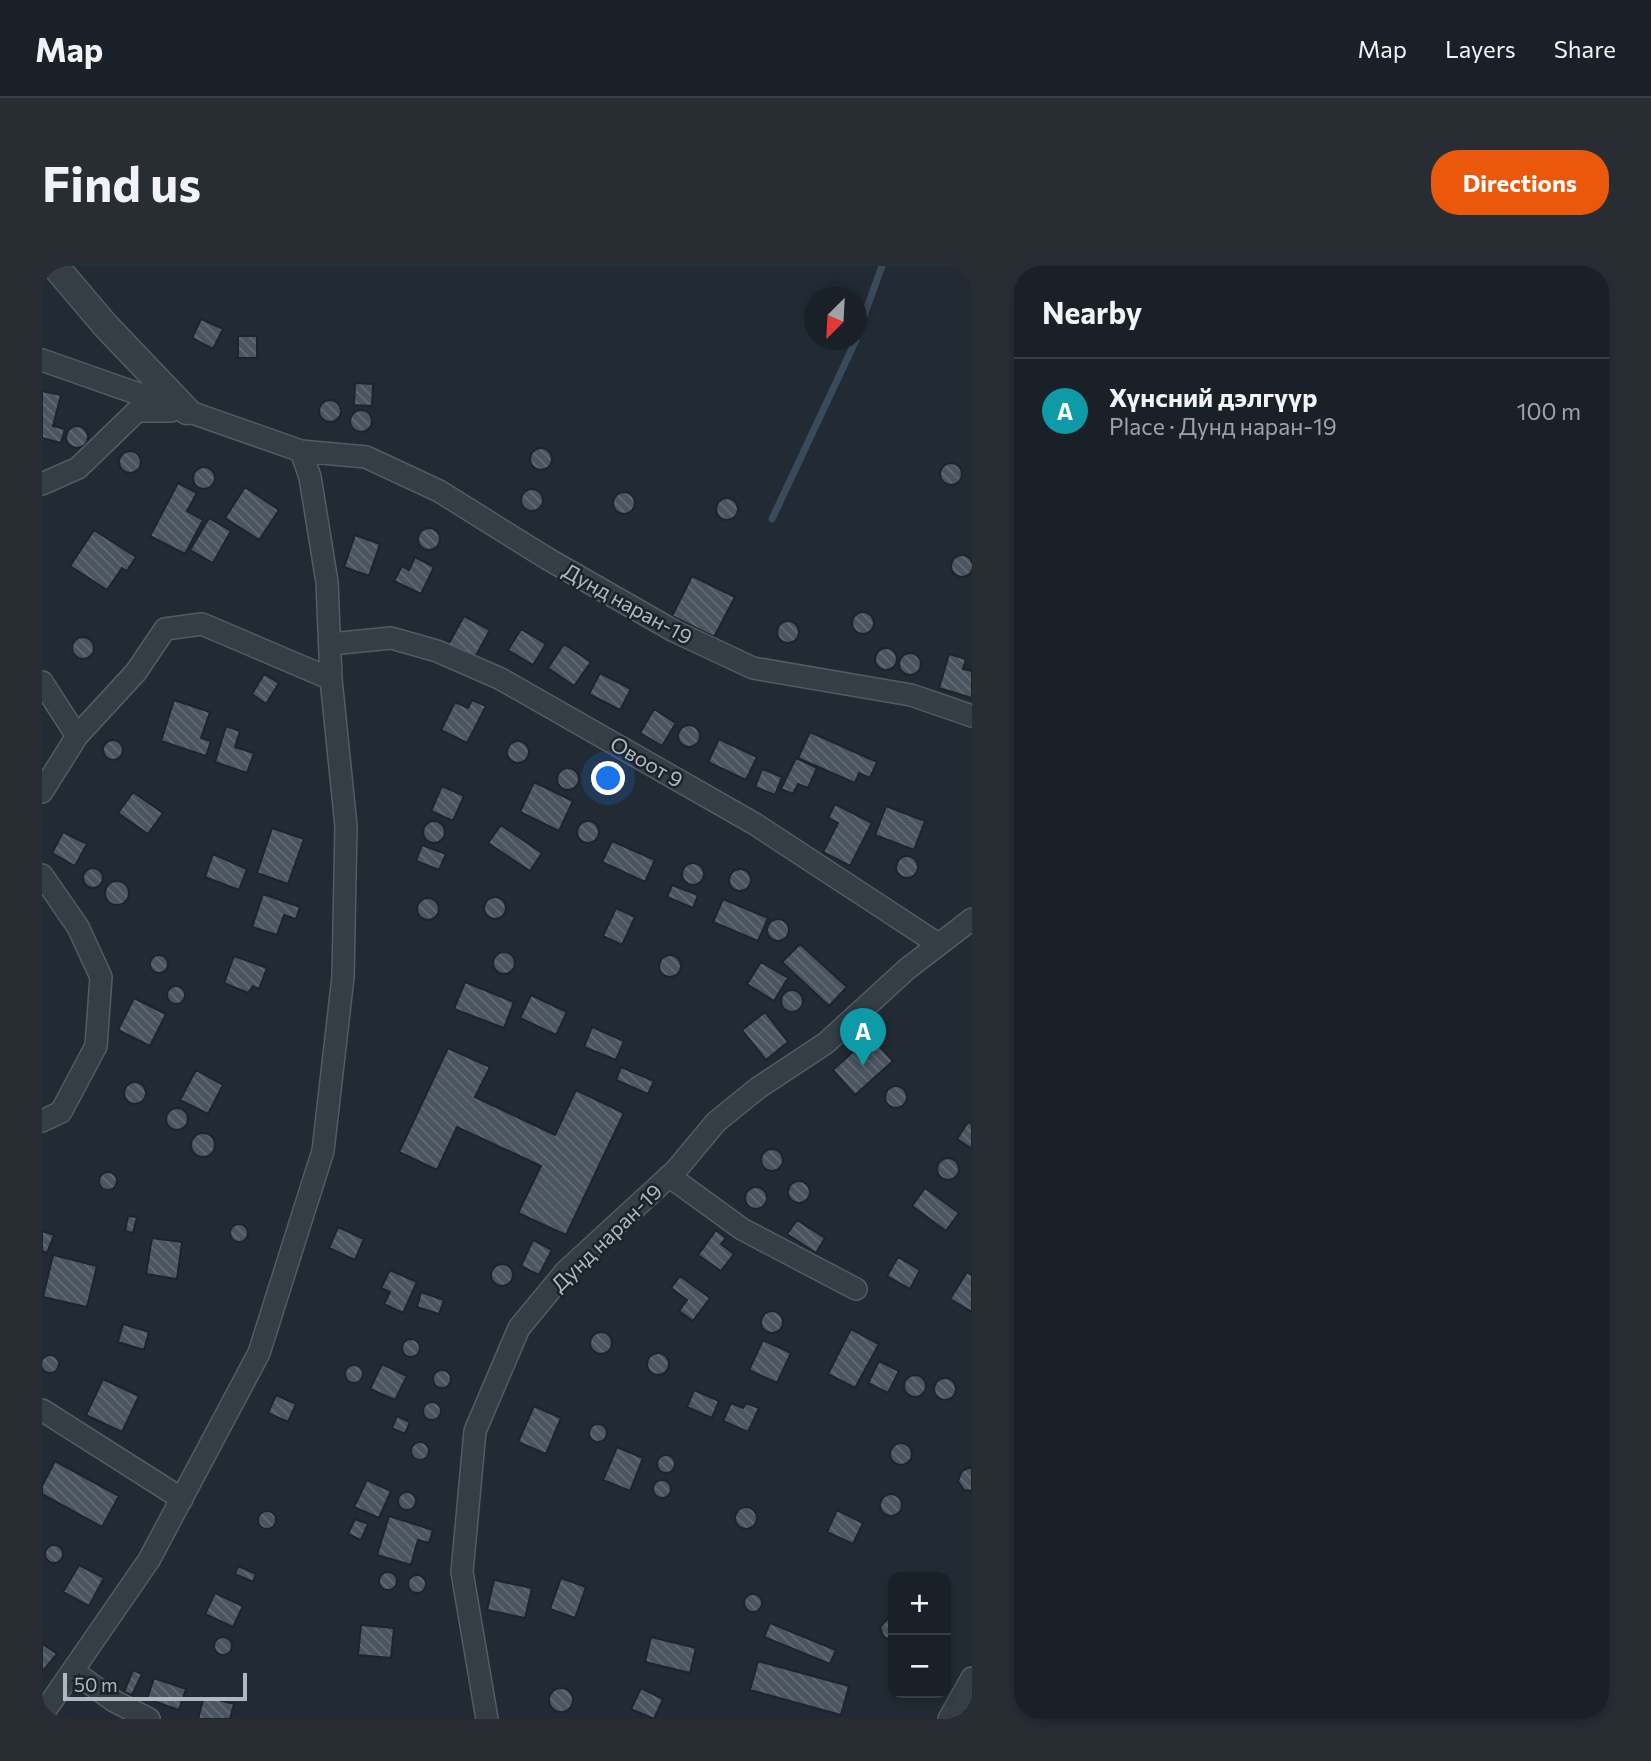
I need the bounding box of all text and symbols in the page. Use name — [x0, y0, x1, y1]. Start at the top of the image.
text: Map — [35, 28, 103, 69]
text: Map — [1358, 34, 1407, 63]
text: Layers — [1445, 34, 1516, 63]
text: Share — [1554, 34, 1616, 63]
button: Directions — [1431, 150, 1609, 215]
text: Find us — [42, 152, 201, 212]
north arrow — [804, 287, 867, 350]
text: Nearby — [1042, 293, 1142, 330]
text: Хүнсний дэлгүүр — [1109, 381, 1318, 412]
text: A — [1057, 397, 1073, 425]
text: 100 m — [1517, 397, 1581, 425]
text: Place · Дунд наран-19 — [1109, 412, 1337, 440]
street label: Дунд наран-19 — [559, 557, 697, 649]
street label: Овоот 9 — [606, 730, 688, 792]
your location — [591, 761, 625, 795]
pin: A — [840, 1008, 886, 1066]
street label: Дунд наран-19 — [546, 1178, 666, 1296]
map controls — [888, 1572, 951, 1698]
button: + — [888, 1572, 951, 1635]
button: − — [888, 1635, 951, 1698]
scale bar — [63, 1670, 247, 1702]
text: 50 m — [74, 1673, 118, 1696]

